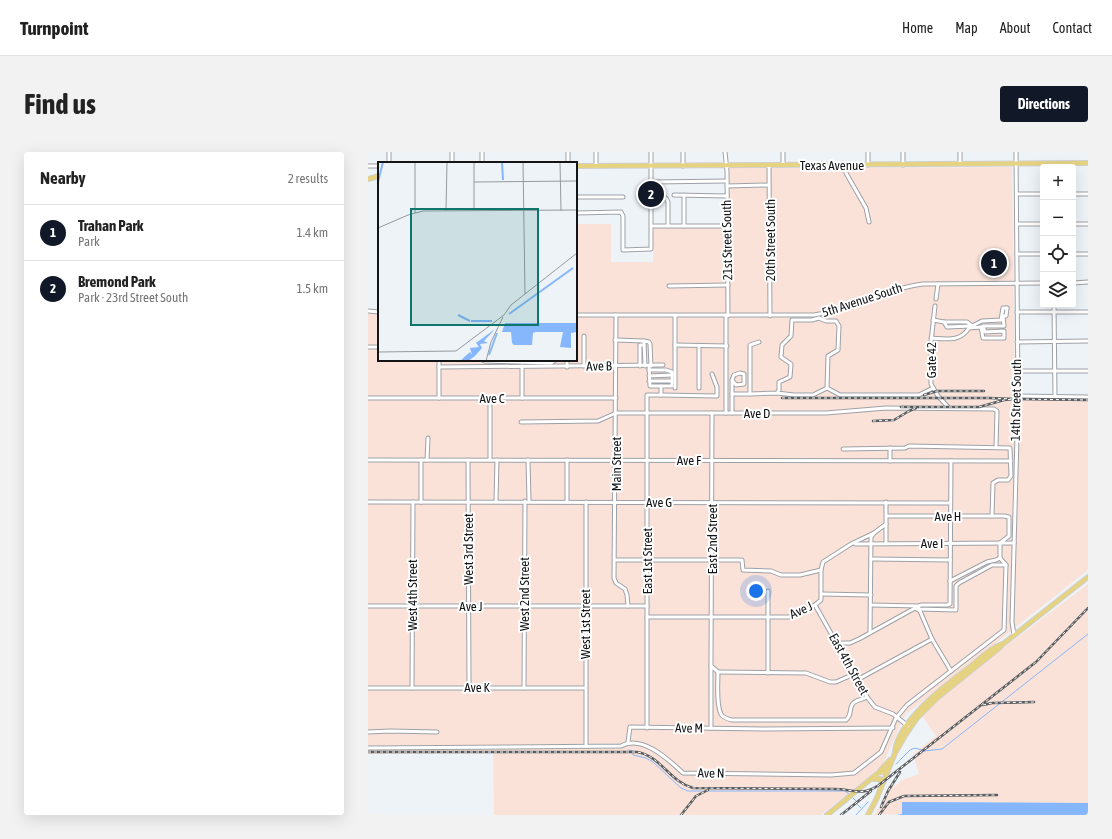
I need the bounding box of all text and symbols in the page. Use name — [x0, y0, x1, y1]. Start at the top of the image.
text: Turnpoint — [20, 17, 88, 39]
text: Home — [902, 20, 933, 36]
text: Map — [955, 20, 978, 36]
text: About — [1000, 20, 1031, 36]
text: Contact — [1053, 20, 1092, 36]
button: Directions — [1000, 86, 1088, 122]
text: Find us — [24, 88, 96, 120]
street label: Texas Avenue — [800, 158, 864, 173]
inset map — [378, 162, 577, 361]
map controls — [1040, 164, 1076, 308]
button: + — [1040, 164, 1076, 200]
text: Nearby — [40, 168, 86, 188]
text: 2 results — [288, 171, 328, 186]
pin: 2 — [638, 179, 664, 209]
street label: 20th Street South — [763, 199, 778, 281]
street label: 21st Street South — [719, 200, 735, 280]
button: − — [1040, 200, 1076, 236]
text: Trahan Park — [78, 217, 143, 234]
text: 1 — [50, 225, 56, 240]
text: 1.4 km — [297, 225, 328, 240]
text: Park — [78, 234, 100, 249]
button: locate — [1040, 236, 1076, 272]
pin: 1 — [981, 248, 1007, 278]
button: layers — [1040, 272, 1076, 308]
text: Bremond Park — [78, 273, 156, 290]
street label: 5th Avenue South — [820, 280, 904, 320]
text: 2 — [50, 281, 56, 296]
text: 1.5 km — [297, 281, 328, 296]
text: Park · 23rd Street South — [78, 290, 188, 305]
street label: Gate 42 — [924, 342, 939, 378]
street label: Ave B — [586, 358, 613, 374]
street label: 14th Street South — [1008, 359, 1024, 441]
street label: Ave C — [479, 391, 505, 406]
street label: Ave D — [744, 406, 770, 421]
street label: Main Street — [609, 437, 624, 491]
street label: Ave F — [677, 453, 702, 468]
street label: Ave G — [646, 495, 672, 510]
street label: East 2nd Street — [705, 503, 720, 574]
street label: Ave H — [935, 509, 961, 524]
street label: West 3rd Street — [461, 513, 476, 585]
street label: East 1st Street — [640, 528, 655, 594]
street label: Ave I — [921, 536, 943, 551]
street label: West 2nd Street — [517, 557, 532, 631]
street label: West 4th Street — [405, 559, 420, 631]
your location — [746, 581, 766, 601]
street label: West 1st Street — [578, 589, 593, 659]
street label: Ave J — [787, 598, 815, 622]
street label: Ave J — [459, 599, 483, 614]
street label: East 4th Street — [826, 631, 872, 698]
street label: Ave K — [464, 680, 490, 695]
street label: Ave M — [675, 720, 703, 736]
street label: Ave N — [697, 765, 725, 781]

